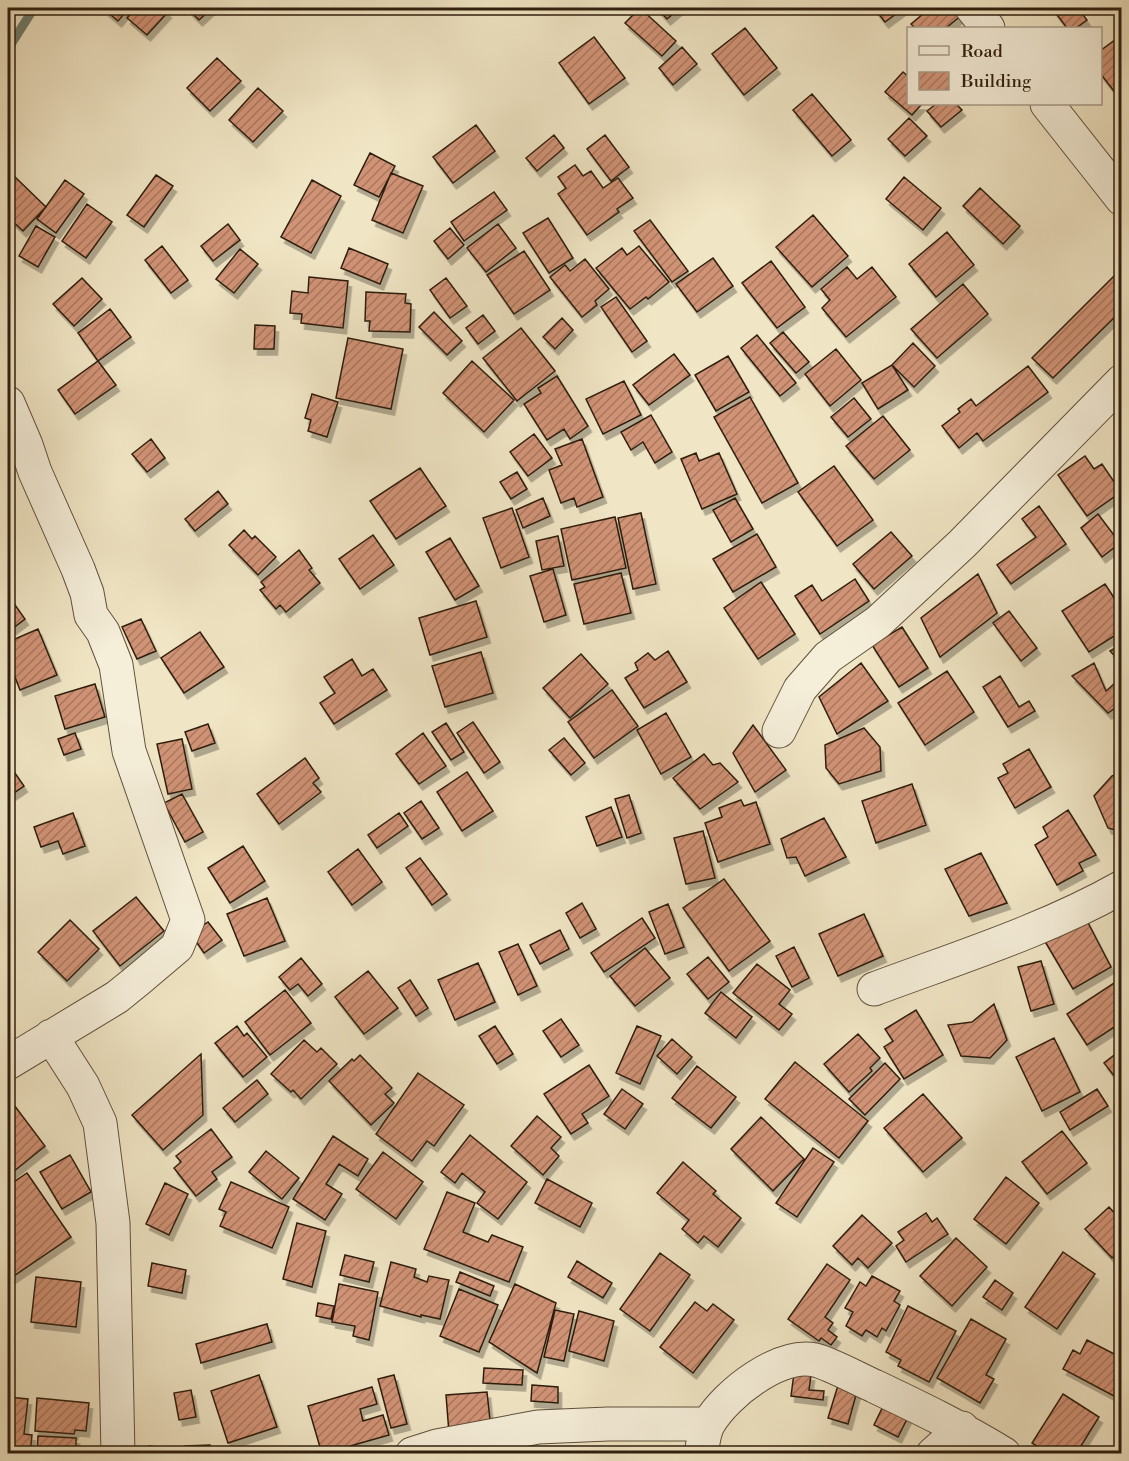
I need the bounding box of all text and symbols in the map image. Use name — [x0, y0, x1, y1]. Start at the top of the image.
legend — [907, 27, 1102, 105]
text: Road — [961, 40, 1004, 63]
text: Building — [960, 70, 1032, 93]

